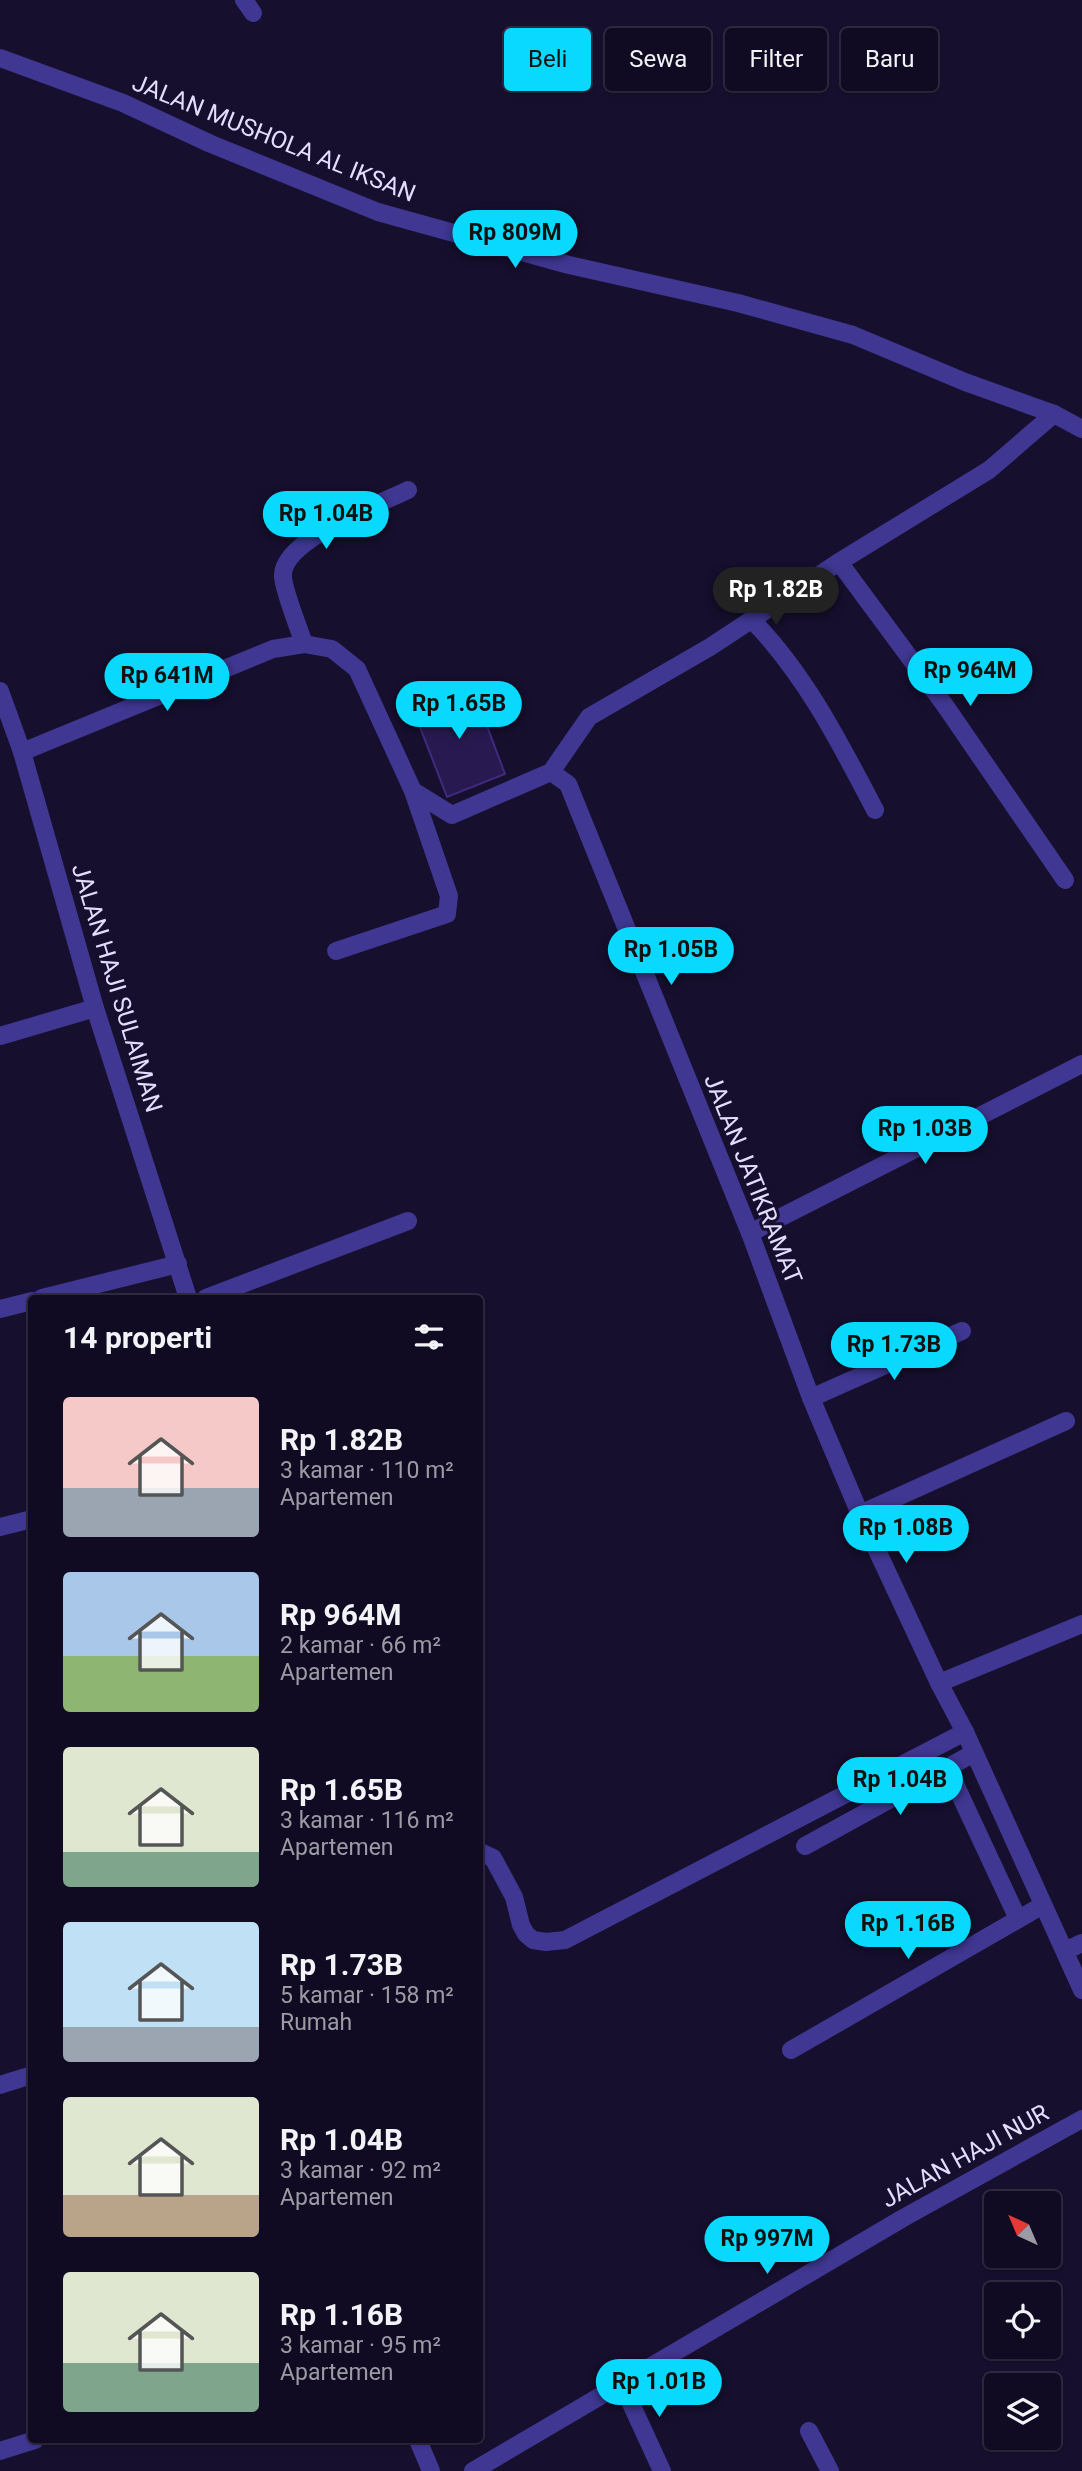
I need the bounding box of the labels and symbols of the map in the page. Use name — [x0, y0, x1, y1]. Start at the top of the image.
street label: JALAN MUSHOLA AL IKSAN — [128, 68, 420, 208]
pin: Rp 809M — [450, 210, 580, 270]
pin: Rp 1.04B — [254, 491, 398, 551]
pin: Rp 1.82B — [704, 568, 848, 627]
pin: Rp 964M — [905, 648, 1035, 708]
pin: Rp 641M — [102, 654, 232, 713]
pin: Rp 1.65B — [387, 682, 531, 741]
street label: JALAN HAJI SULAIMAN — [66, 860, 168, 1116]
pin: Rp 1.05B — [599, 928, 743, 987]
street label: JALAN JATIKRAMAT — [698, 1070, 808, 1288]
pin: Rp 1.03B — [853, 1106, 997, 1166]
pin: Rp 1.73B — [822, 1322, 966, 1382]
pin: Rp 1.08B — [834, 1506, 978, 1565]
pin: Rp 1.04B — [828, 1758, 972, 1817]
pin: Rp 1.16B — [836, 1902, 980, 1961]
street label: JALAN HAJI NUR — [877, 2098, 1054, 2214]
north arrow — [984, 2191, 1060, 2268]
pin: Rp 997M — [702, 2216, 832, 2276]
pin: Rp 1.01B — [587, 2360, 731, 2419]

